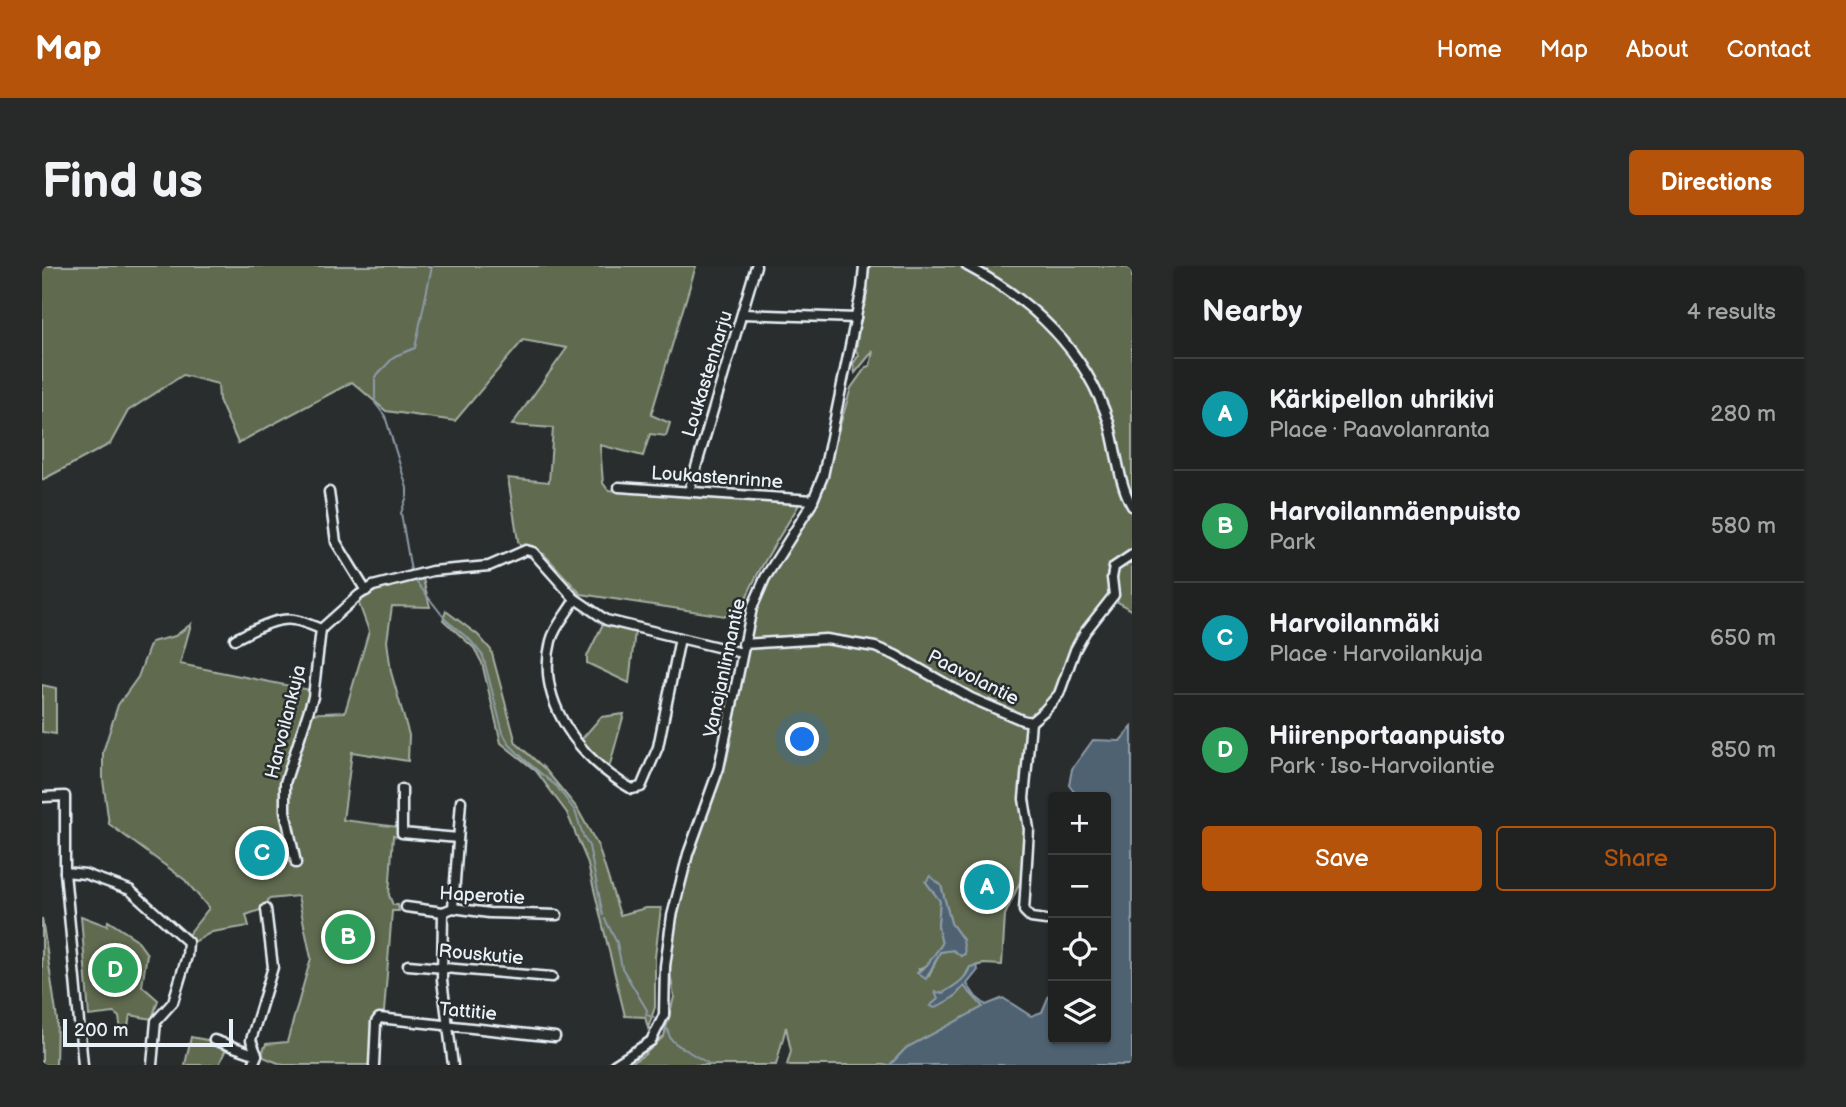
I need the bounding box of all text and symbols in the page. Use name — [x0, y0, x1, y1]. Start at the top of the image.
text: Map — [35, 29, 101, 69]
text: Home — [1437, 35, 1502, 64]
text: Map — [1540, 35, 1588, 64]
text: About — [1626, 35, 1688, 64]
text: Contact — [1726, 35, 1811, 64]
button: Directions — [1629, 150, 1804, 215]
text: Find us — [42, 153, 203, 212]
text: Nearby — [1202, 294, 1302, 330]
text: 4 results — [1687, 298, 1776, 326]
street label: Loukastenharju — [678, 308, 738, 440]
text: Kärkipellon uhrikivi — [1269, 385, 1494, 416]
text: A — [1218, 400, 1232, 428]
text: 280 m — [1710, 400, 1776, 428]
text: Place · Paavolanranta — [1269, 416, 1490, 444]
street label: Loukastenrinne — [650, 462, 784, 494]
text: Harvoilanmäenpuisto — [1269, 497, 1521, 528]
text: B — [1217, 512, 1233, 540]
text: 580 m — [1711, 512, 1776, 540]
text: Park — [1269, 528, 1315, 556]
street label: Vanajanlinnantie — [699, 596, 751, 740]
text: Harvoilanmäki — [1269, 609, 1440, 640]
text: C — [1217, 624, 1233, 652]
text: 650 m — [1710, 624, 1776, 652]
text: Place · Harvoilankuja — [1269, 640, 1483, 668]
street label: Paavolantie — [923, 645, 1023, 711]
street label: Harvoilankuja — [261, 663, 311, 781]
text: Hiirenportaanpuisto — [1269, 721, 1505, 752]
your location — [785, 722, 819, 756]
text: D — [1217, 736, 1233, 764]
text: 850 m — [1711, 736, 1776, 764]
text: Park · Iso-Harvoilantie — [1269, 752, 1495, 780]
map controls — [1048, 792, 1111, 1044]
button: + — [1048, 792, 1111, 855]
button: Save — [1202, 826, 1482, 891]
button: Share — [1496, 826, 1776, 891]
pin: C — [239, 827, 285, 879]
button: − — [1048, 855, 1111, 918]
pin: A — [964, 861, 1010, 913]
street label: Haperotie — [439, 882, 525, 910]
pin: B — [325, 911, 371, 963]
button: locate — [1048, 918, 1111, 981]
street label: Rouskutie — [437, 940, 525, 970]
pin: D — [92, 944, 138, 996]
button: layers — [1048, 981, 1111, 1044]
street label: Tattitie — [438, 998, 498, 1026]
scale bar — [63, 1016, 233, 1048]
text: 200 m — [74, 1019, 128, 1042]

